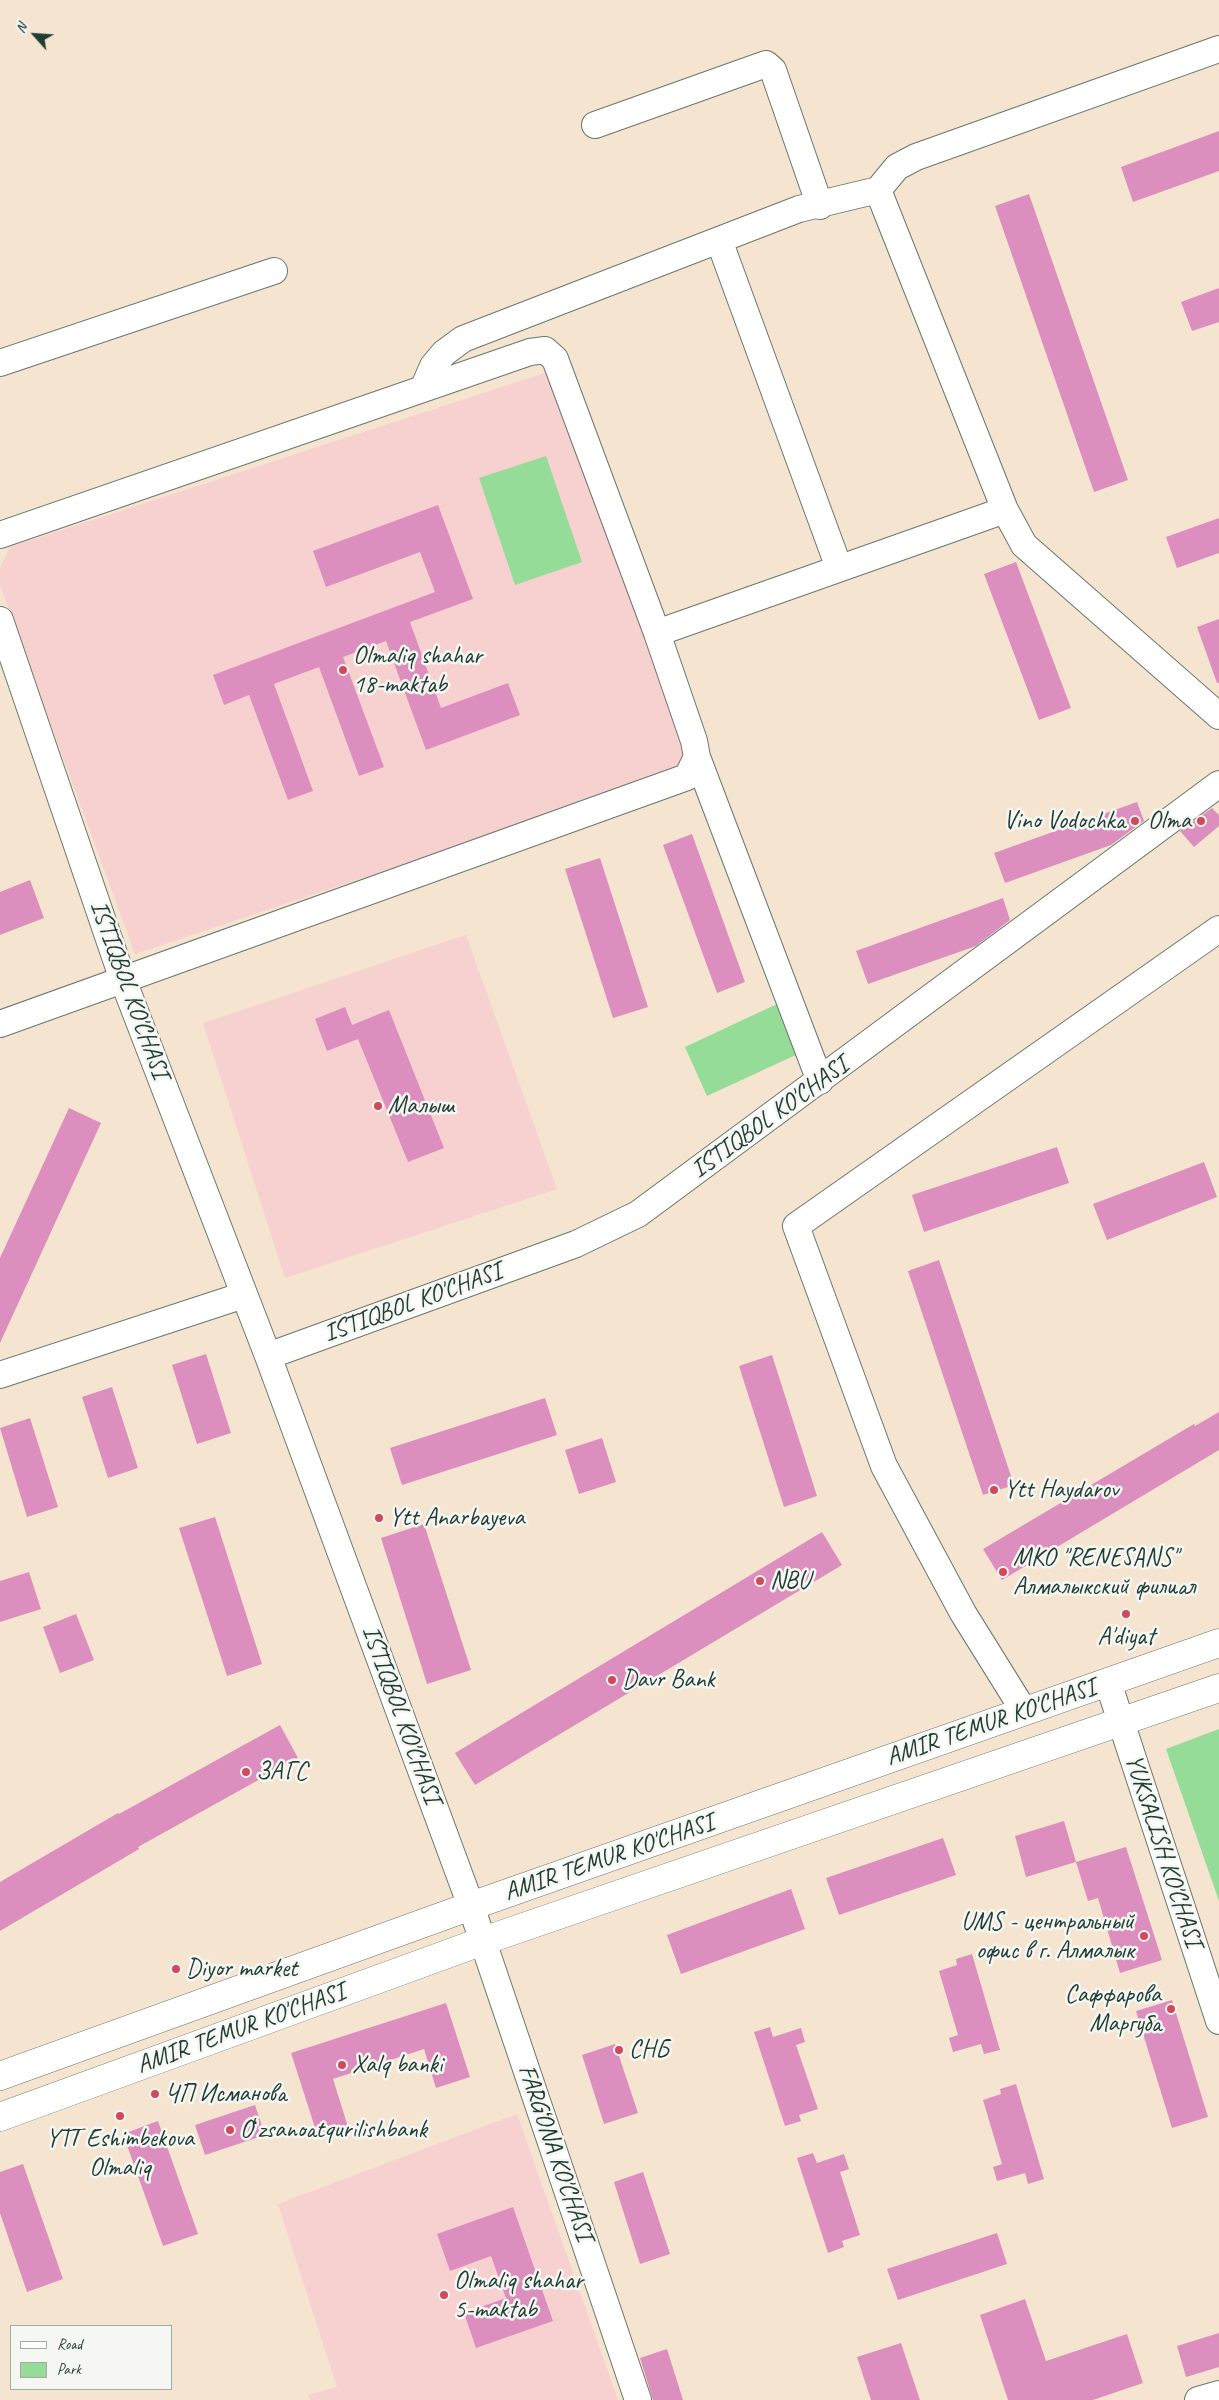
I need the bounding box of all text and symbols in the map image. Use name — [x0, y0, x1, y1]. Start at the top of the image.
north arrow — [10, 10, 60, 60]
text: N — [12, 21, 31, 36]
place label: Olmaliq shahar 18-maktab — [353, 641, 482, 700]
marker: Olmaliq shahar 18-maktab — [337, 664, 349, 676]
place label: Vino Vodochka — [1003, 806, 1125, 836]
place label: Olma — [1148, 806, 1191, 836]
marker: Vino Vodochka — [1129, 815, 1141, 827]
marker: Olma — [1195, 815, 1207, 827]
street label: ISTIQBOL KO'CHASI — [83, 897, 175, 1083]
street label: ISTIQBOL KO'CHASI — [686, 1051, 854, 1185]
place label: Малыш — [388, 1091, 454, 1121]
marker: Малыш — [372, 1100, 384, 1112]
street label: ISTIQBOL KO'CHASI — [320, 1257, 506, 1349]
place label: Ytt Haydarov — [1004, 1475, 1118, 1505]
marker: Ytt Haydarov — [988, 1484, 1000, 1496]
place label: Ytt Anarbayeva — [389, 1503, 524, 1533]
marker: Ytt Anarbayeva — [373, 1512, 385, 1524]
place label: МКО "RENESANS" Алмалыкский филиал — [1013, 1543, 1195, 1602]
place label: NBU — [770, 1566, 810, 1596]
marker: МКО "RENESANS" Алмалыкский филиал — [997, 1566, 1009, 1578]
marker: NBU — [754, 1575, 766, 1587]
marker: A'diyat — [1120, 1608, 1132, 1620]
street label: ISTIQBOL KO'CHASI — [355, 1622, 447, 1808]
place label: A'diyat — [1098, 1622, 1154, 1652]
place label: Davr Bank — [622, 1665, 714, 1695]
street label: AMIR TEMUR KO'CHASI — [882, 1673, 1100, 1773]
marker: Davr Bank — [606, 1674, 618, 1686]
street label: YUKSALISH KO'CHASI — [1118, 1751, 1208, 1951]
place label: ЗАГС — [256, 1757, 307, 1787]
marker: ЗАГС — [240, 1766, 252, 1778]
street label: AMIR TEMUR KO'CHASI — [500, 1808, 718, 1908]
place label: UMS - центральный офис в г. Алмалык — [961, 1907, 1134, 1966]
marker: UMS - центральный офис в г. Алмалык — [1138, 1930, 1150, 1942]
place label: Diyor market — [186, 1954, 297, 1984]
marker: Diyor market — [170, 1963, 182, 1975]
street label: AMIR TEMUR KO'CHASI — [133, 1977, 349, 2081]
place label: Саффарова Маргуба — [1065, 1980, 1161, 2039]
marker: Саффарова Маргуба — [1165, 2003, 1177, 2015]
place label: СНБ — [629, 2035, 668, 2065]
marker: СНБ — [613, 2044, 625, 2056]
place label: Xalq banki — [352, 2050, 442, 2080]
marker: Xalq banki — [336, 2059, 348, 2071]
street label: FARG‘ONA KO'CHASI — [511, 2061, 599, 2245]
place label: ЧП Исманова — [165, 2079, 286, 2109]
marker: ЧП Исманова — [149, 2088, 161, 2100]
marker: YTT Eshimbekova Olmaliq — [114, 2110, 126, 2122]
place label: Oʻzsanoatqurilishbank — [240, 2115, 427, 2145]
place label: YTT Eshimbekova Olmaliq — [46, 2124, 194, 2183]
marker: Oʻzsanoatqurilishbank — [224, 2124, 236, 2136]
place label: Olmaliq shahar 5-maktab — [454, 2266, 583, 2325]
marker: Olmaliq shahar 5-maktab — [438, 2289, 450, 2301]
legend — [10, 2325, 172, 2390]
text: Road — [57, 2335, 82, 2354]
text: Park — [57, 2360, 81, 2379]

